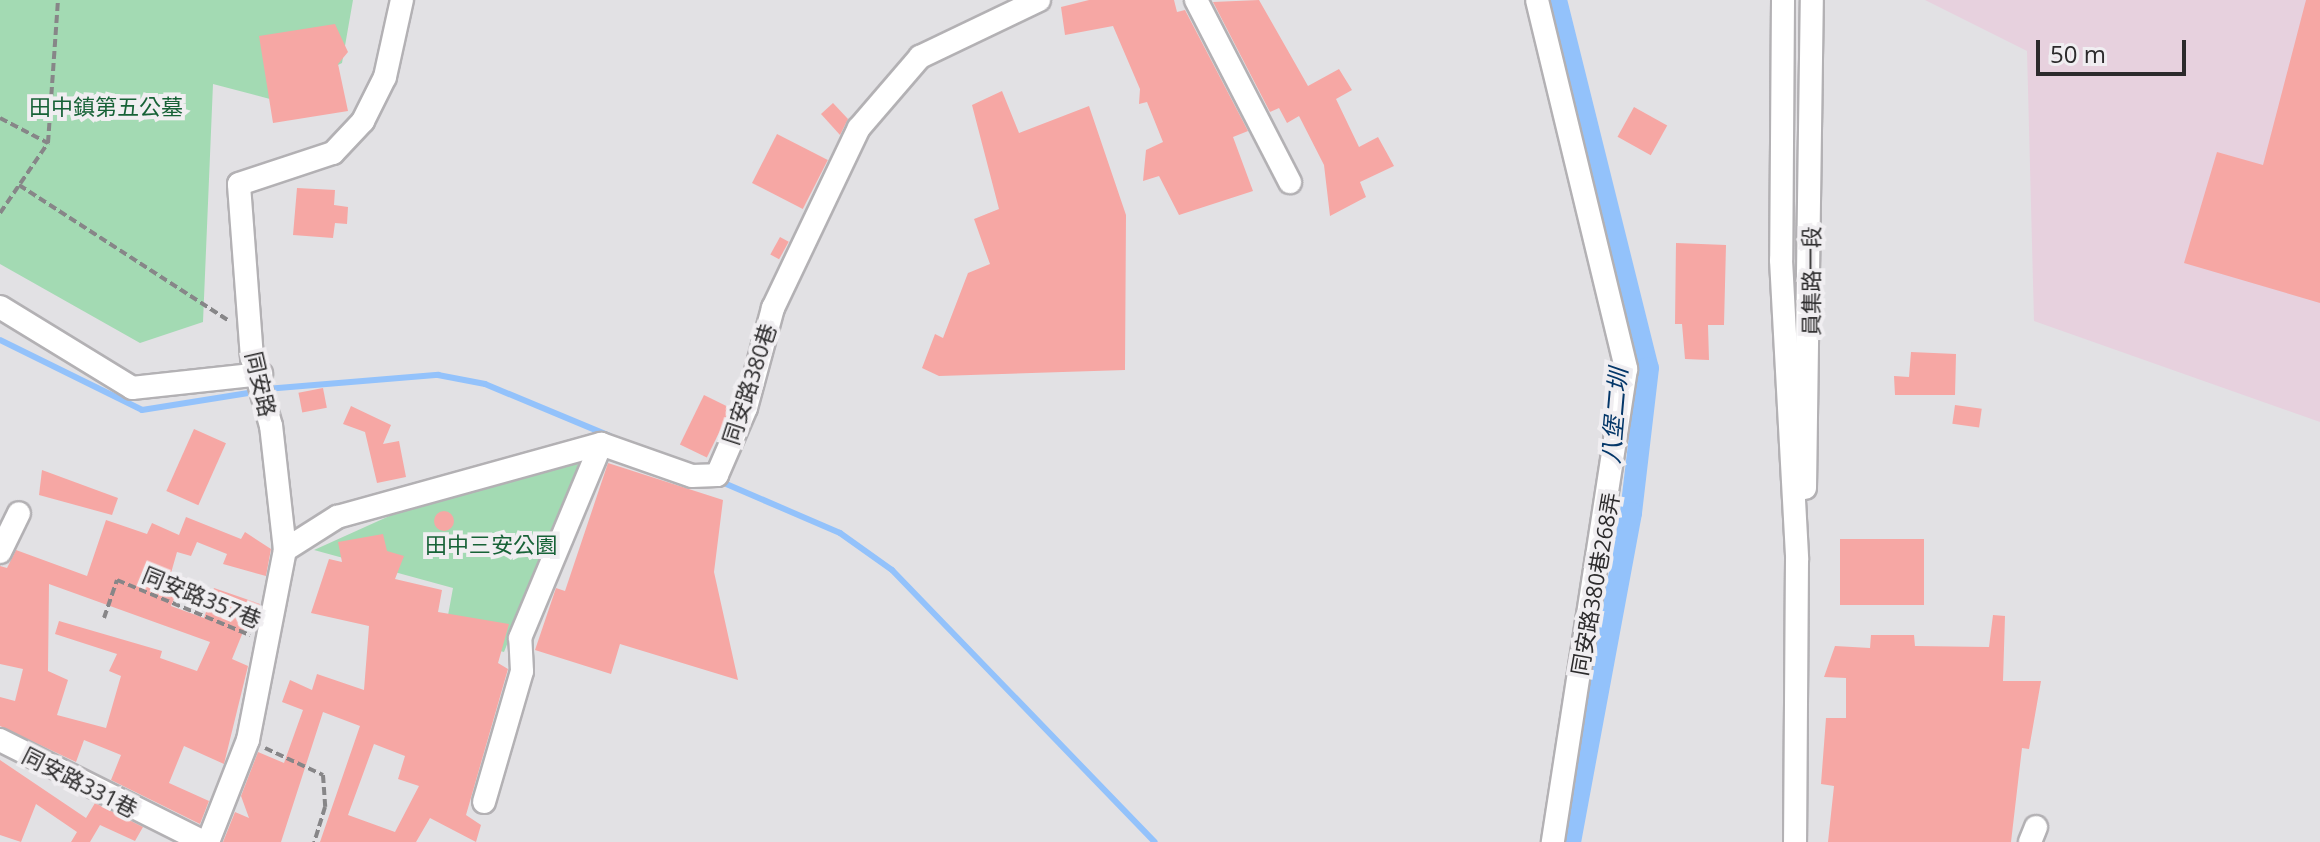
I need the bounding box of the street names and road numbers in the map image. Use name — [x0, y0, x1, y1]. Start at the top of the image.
street label: 員集路一段 — [1798, 226, 1824, 336]
street label: 同安路380巷 — [717, 320, 781, 448]
street label: 同安路 — [241, 349, 281, 419]
street label: 同安路380巷268弄 — [1566, 490, 1624, 678]
street label: 同安路357巷 — [139, 561, 265, 633]
street label: 同安路331巷 — [18, 742, 142, 822]

